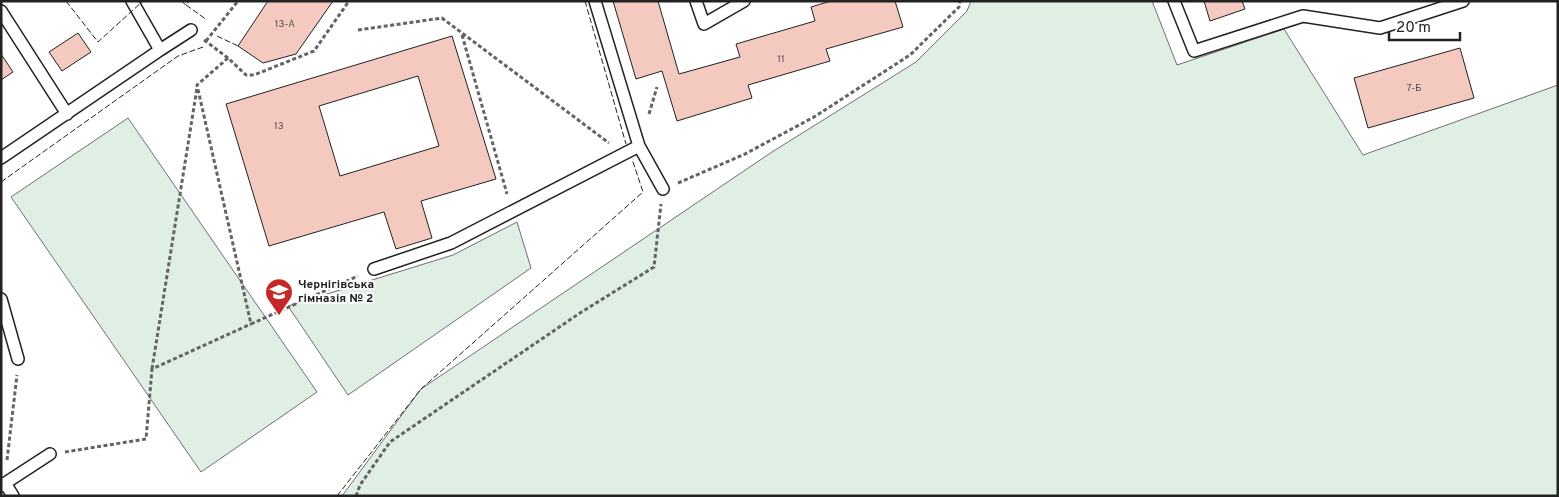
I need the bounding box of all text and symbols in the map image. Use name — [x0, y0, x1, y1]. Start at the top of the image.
scale bar — [1389, 10, 1460, 42]
house number: 13-А — [275, 18, 295, 31]
text: 20 m — [1396, 19, 1431, 38]
house number: 11 — [777, 53, 785, 66]
house number: 7-Б — [1406, 82, 1422, 95]
house number: 13 — [274, 120, 284, 133]
school or university icon: Чернігівська гімназія № 2 — [264, 277, 294, 316]
place label: Чернігівська гімназія № 2 — [298, 277, 374, 307]

